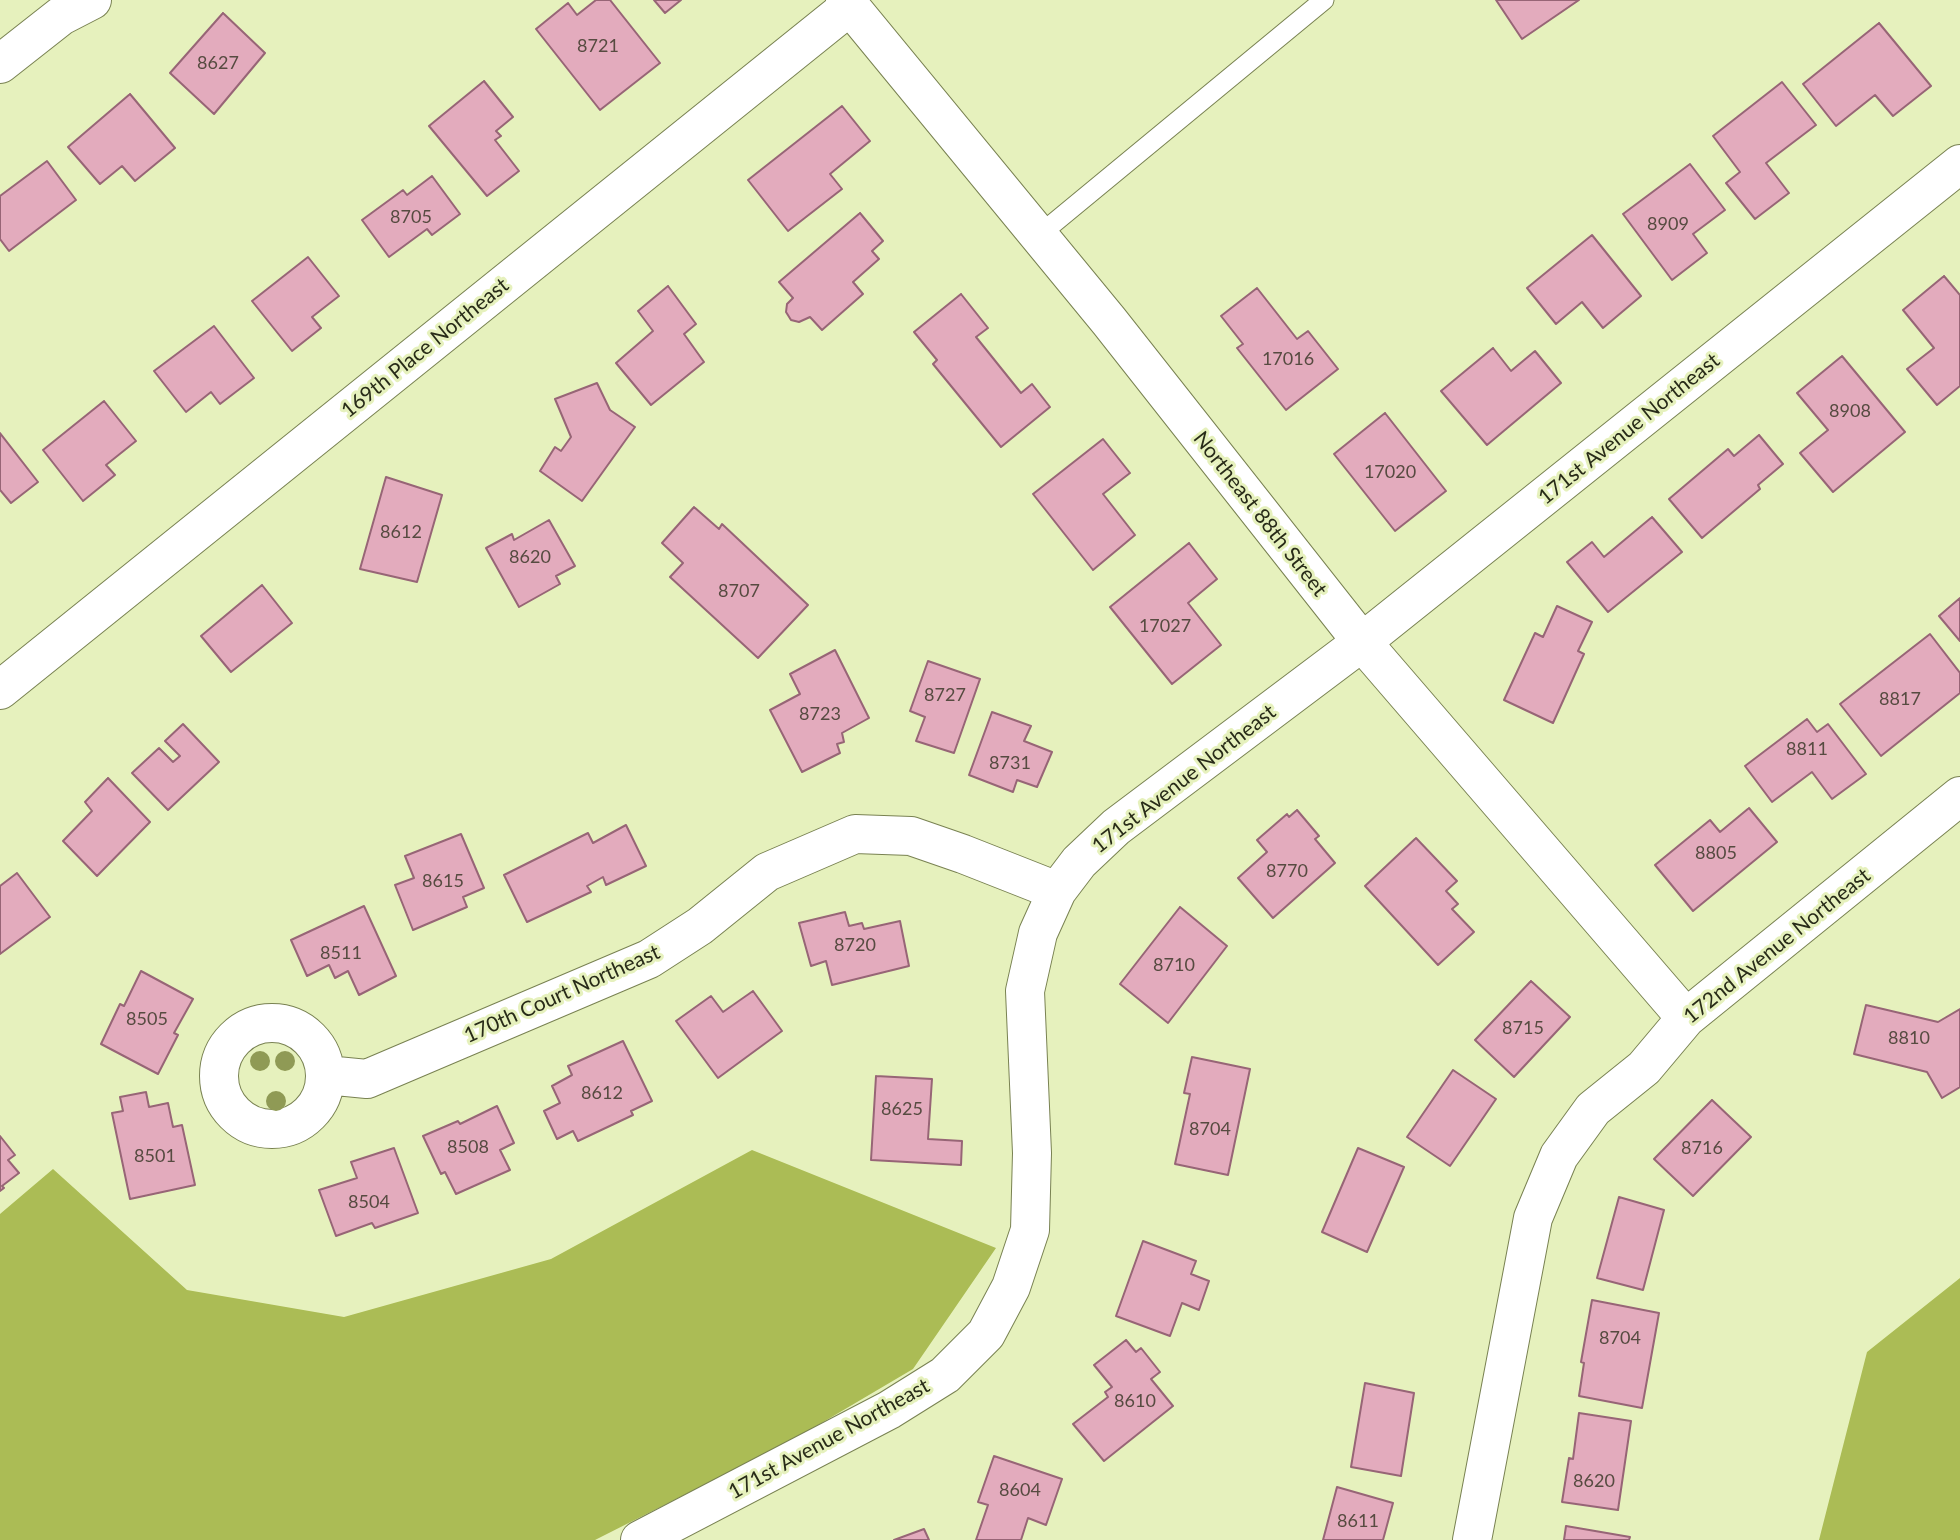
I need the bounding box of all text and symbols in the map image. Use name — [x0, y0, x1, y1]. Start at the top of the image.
house number: 8721 — [577, 35, 619, 57]
house number: 8627 — [197, 52, 239, 74]
house number: 8705 — [390, 206, 432, 228]
house number: 8909 — [1647, 213, 1689, 235]
street label: 169th Place Northeast — [336, 273, 514, 423]
house number: 17016 — [1262, 348, 1314, 370]
street label: 171st Avenue Northeast — [1533, 348, 1725, 510]
house number: 8908 — [1829, 400, 1871, 422]
street label: Northeast 88th Street — [1188, 427, 1332, 601]
house number: 17020 — [1364, 461, 1416, 483]
house number: 8612 — [380, 521, 422, 543]
house number: 8620 — [509, 546, 551, 568]
house number: 8707 — [718, 580, 760, 602]
house number: 17027 — [1139, 615, 1191, 637]
house number: 8727 — [924, 684, 966, 706]
house number: 8817 — [1879, 688, 1921, 710]
street label: 171st Avenue Northeast — [1087, 699, 1281, 859]
house number: 8723 — [799, 703, 841, 725]
house number: 8811 — [1786, 738, 1828, 760]
house number: 8731 — [989, 752, 1031, 774]
house number: 8805 — [1695, 842, 1737, 864]
house number: 8770 — [1266, 860, 1308, 882]
street label: 172nd Avenue Northeast — [1679, 863, 1875, 1029]
house number: 8615 — [422, 870, 464, 892]
house number: 8720 — [834, 934, 876, 956]
street label: 170th Court Northeast — [460, 939, 664, 1049]
house number: 8511 — [320, 942, 362, 964]
house number: 8710 — [1153, 954, 1195, 976]
house number: 8505 — [126, 1008, 168, 1030]
house number: 8715 — [1502, 1017, 1544, 1039]
house number: 8810 — [1888, 1027, 1930, 1049]
house number: 8612 — [581, 1082, 623, 1104]
house number: 8625 — [881, 1098, 923, 1120]
house number: 8704 — [1189, 1118, 1231, 1140]
house number: 8508 — [447, 1136, 489, 1158]
house number: 8716 — [1681, 1137, 1723, 1159]
house number: 8501 — [134, 1145, 176, 1167]
house number: 8504 — [348, 1191, 390, 1213]
house number: 8704 — [1599, 1327, 1641, 1349]
street label: 171st Avenue Northeast — [724, 1373, 934, 1505]
house number: 8610 — [1114, 1390, 1156, 1412]
house number: 8620 — [1573, 1470, 1615, 1492]
house number: 8604 — [999, 1479, 1041, 1501]
house number: 8611 — [1337, 1510, 1379, 1532]

